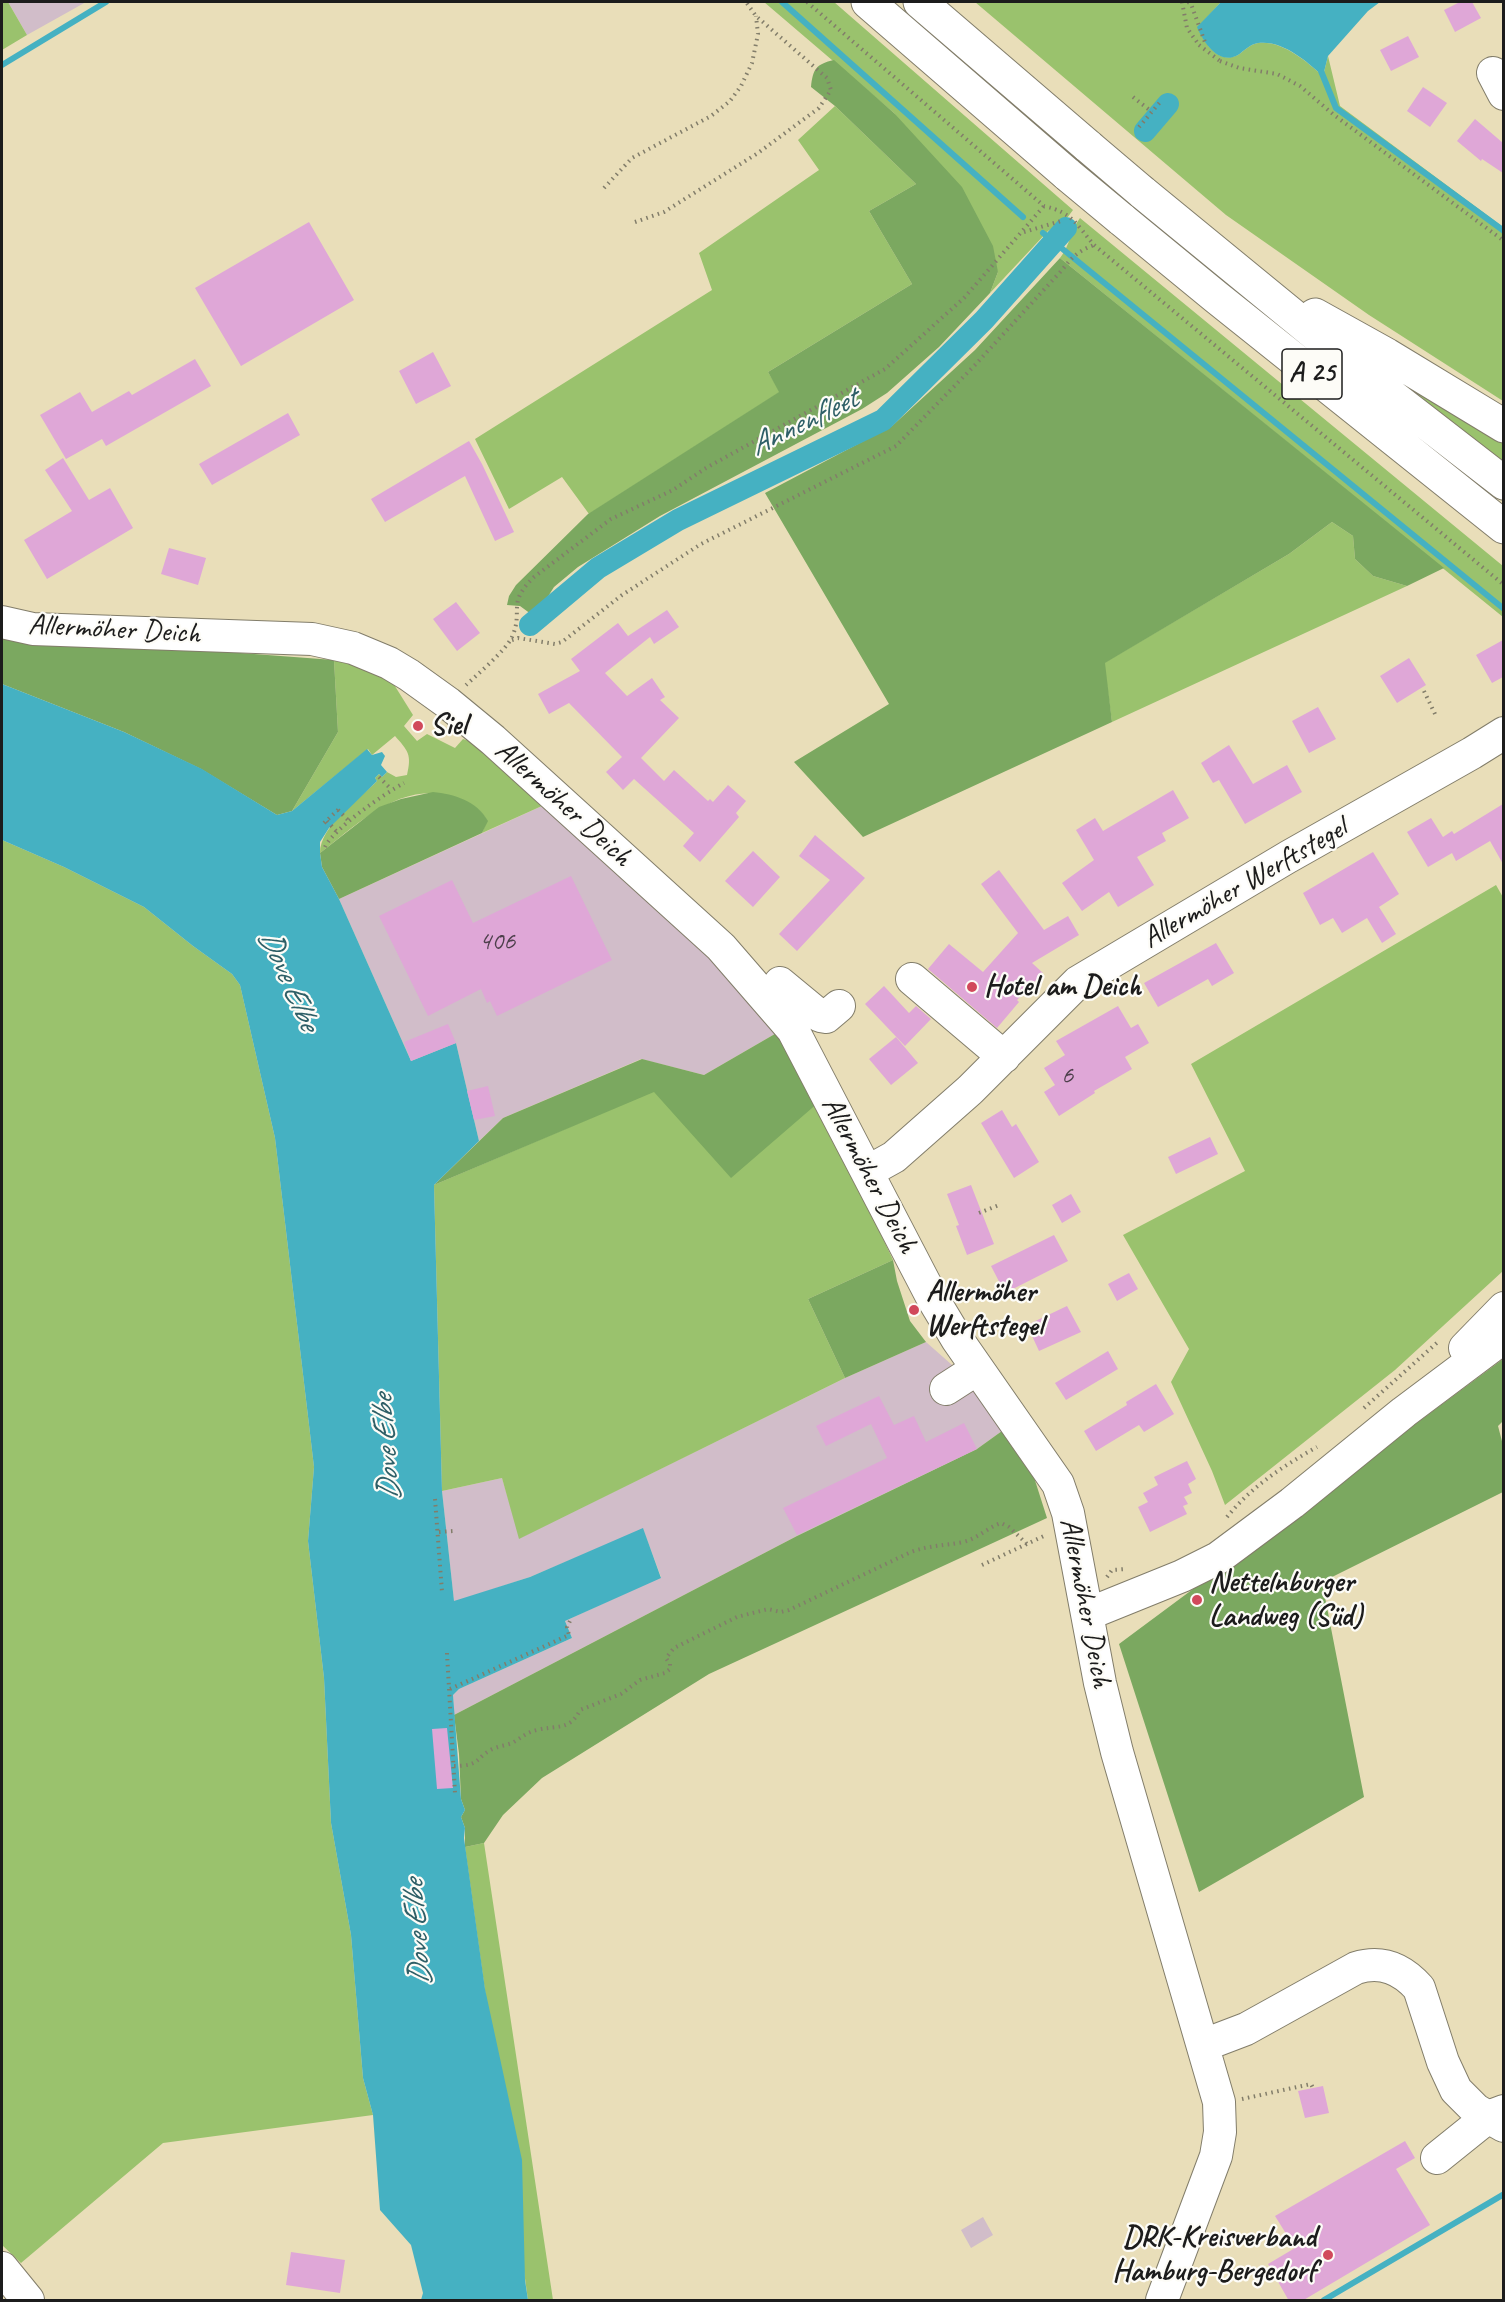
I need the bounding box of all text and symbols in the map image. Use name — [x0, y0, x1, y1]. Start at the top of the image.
road number: A 25 — [1282, 349, 1342, 399]
water label: Annenfleet — [744, 380, 864, 466]
street label: Allermöher Deich — [27, 608, 201, 652]
place label: Siel — [430, 708, 467, 744]
marker: Siel — [411, 719, 425, 733]
street label: Allermöher Deich — [487, 733, 639, 875]
street label: Allermöher Werftstegel — [1136, 811, 1354, 957]
water label: Dove Elbe — [249, 924, 327, 1036]
house number: 406 — [479, 926, 515, 958]
place label: Hotel am Deich — [984, 969, 1141, 1005]
marker: Hotel am Deich — [965, 980, 979, 994]
house number: 6 — [1061, 1060, 1073, 1092]
street label: Allermöher Deich — [813, 1091, 925, 1259]
place label: Allermöher Werftstegel — [926, 1275, 1043, 1346]
marker: Allermöher Werftstegel — [907, 1303, 921, 1317]
water label: Dove Elbe — [364, 1394, 410, 1502]
street label: Allermöher Deich — [1051, 1515, 1119, 1691]
place label: Nettelnburger Landweg (Süd) — [1209, 1565, 1363, 1636]
marker: Nettelnburger Landweg (Süd) — [1190, 1593, 1204, 1607]
water label: Dove Elbe — [395, 1879, 441, 1987]
place label: DRK-Kreisverband Hamburg-Bergedorf — [1112, 2220, 1316, 2290]
marker: DRK-Kreisverband Hamburg-Bergedorf — [1321, 2248, 1335, 2262]

